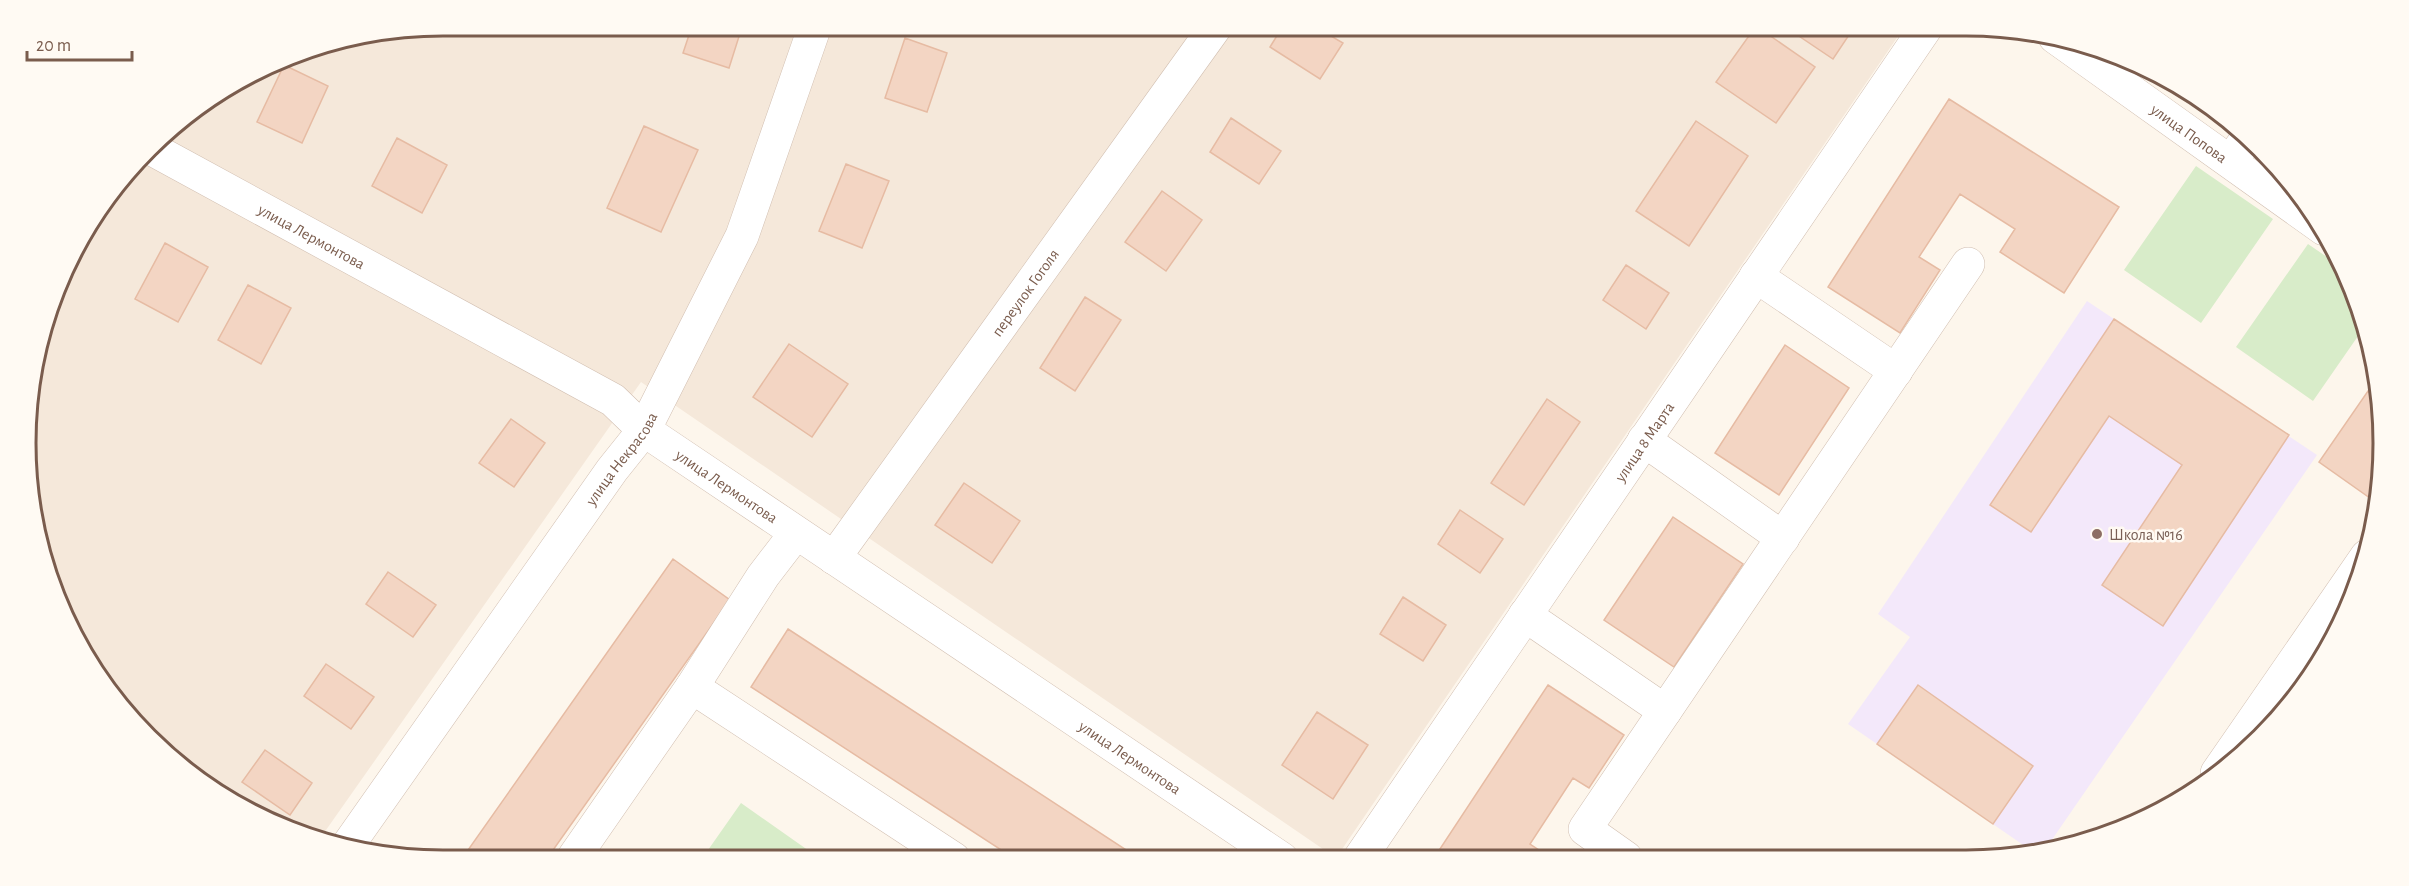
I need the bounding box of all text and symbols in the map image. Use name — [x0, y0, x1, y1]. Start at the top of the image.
scale bar — [27, 24, 132, 62]
text: 20 m — [36, 37, 71, 55]
street label: улица Попова — [2146, 101, 2230, 166]
street label: улица Лермонтова — [254, 201, 367, 272]
street label: переулок Гоголя — [989, 246, 1062, 340]
street label: улица 8 Марта — [1611, 399, 1677, 486]
street label: улица Некрасова — [582, 410, 661, 510]
street label: улица Лермонтова — [671, 446, 780, 526]
marker: Школа №16 — [2090, 527, 2104, 541]
place label: Школа №16 — [2109, 527, 2183, 543]
street label: улица Лермонтова — [1074, 717, 1184, 798]

